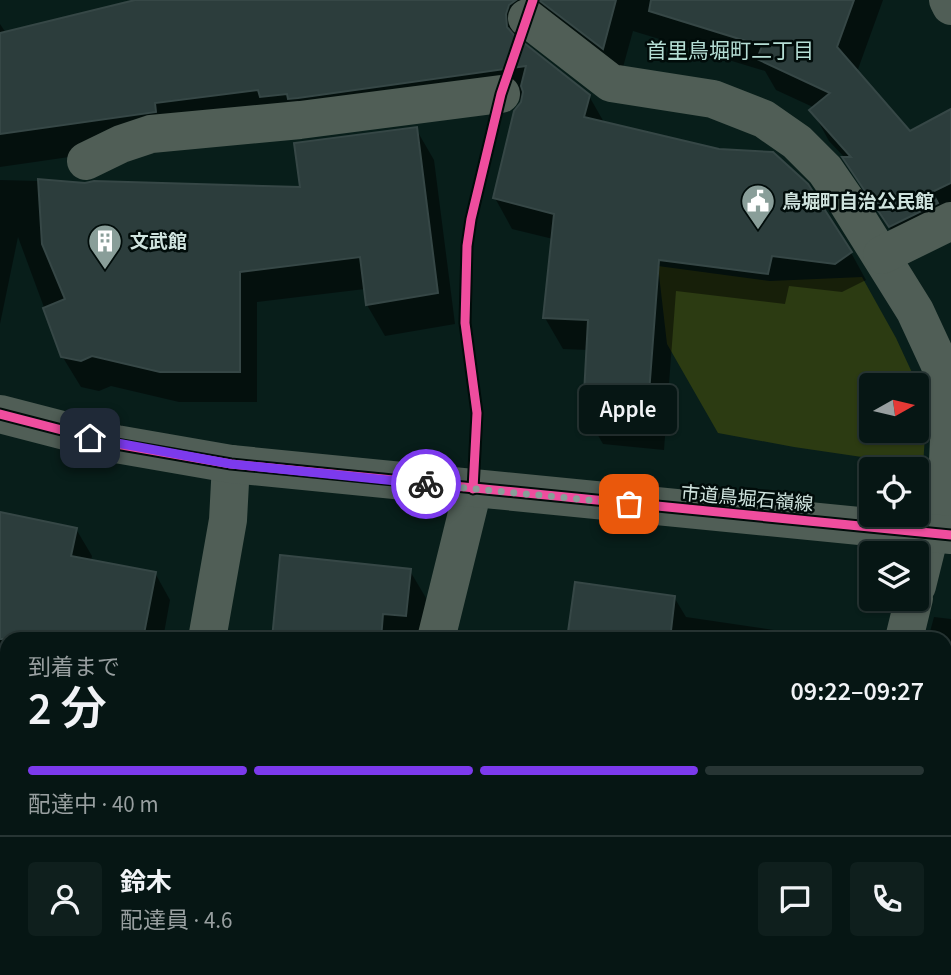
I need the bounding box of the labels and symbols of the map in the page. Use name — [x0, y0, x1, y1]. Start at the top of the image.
district label: 首里鳥堀町二丁目 — [646, 36, 814, 66]
public building icon: 鳥堀町自治公民館 — [739, 182, 777, 231]
place label: 鳥堀町自治公民館 — [782, 189, 934, 216]
building icon: 文武館 — [86, 222, 124, 271]
place label: 文武館 — [130, 229, 187, 256]
north arrow — [859, 373, 929, 443]
callout: Apple — [580, 385, 678, 434]
pin — [60, 408, 120, 468]
courier — [391, 449, 461, 519]
pin — [599, 474, 659, 534]
street label: 市道鳥堀石嶺線 — [679, 480, 814, 519]

